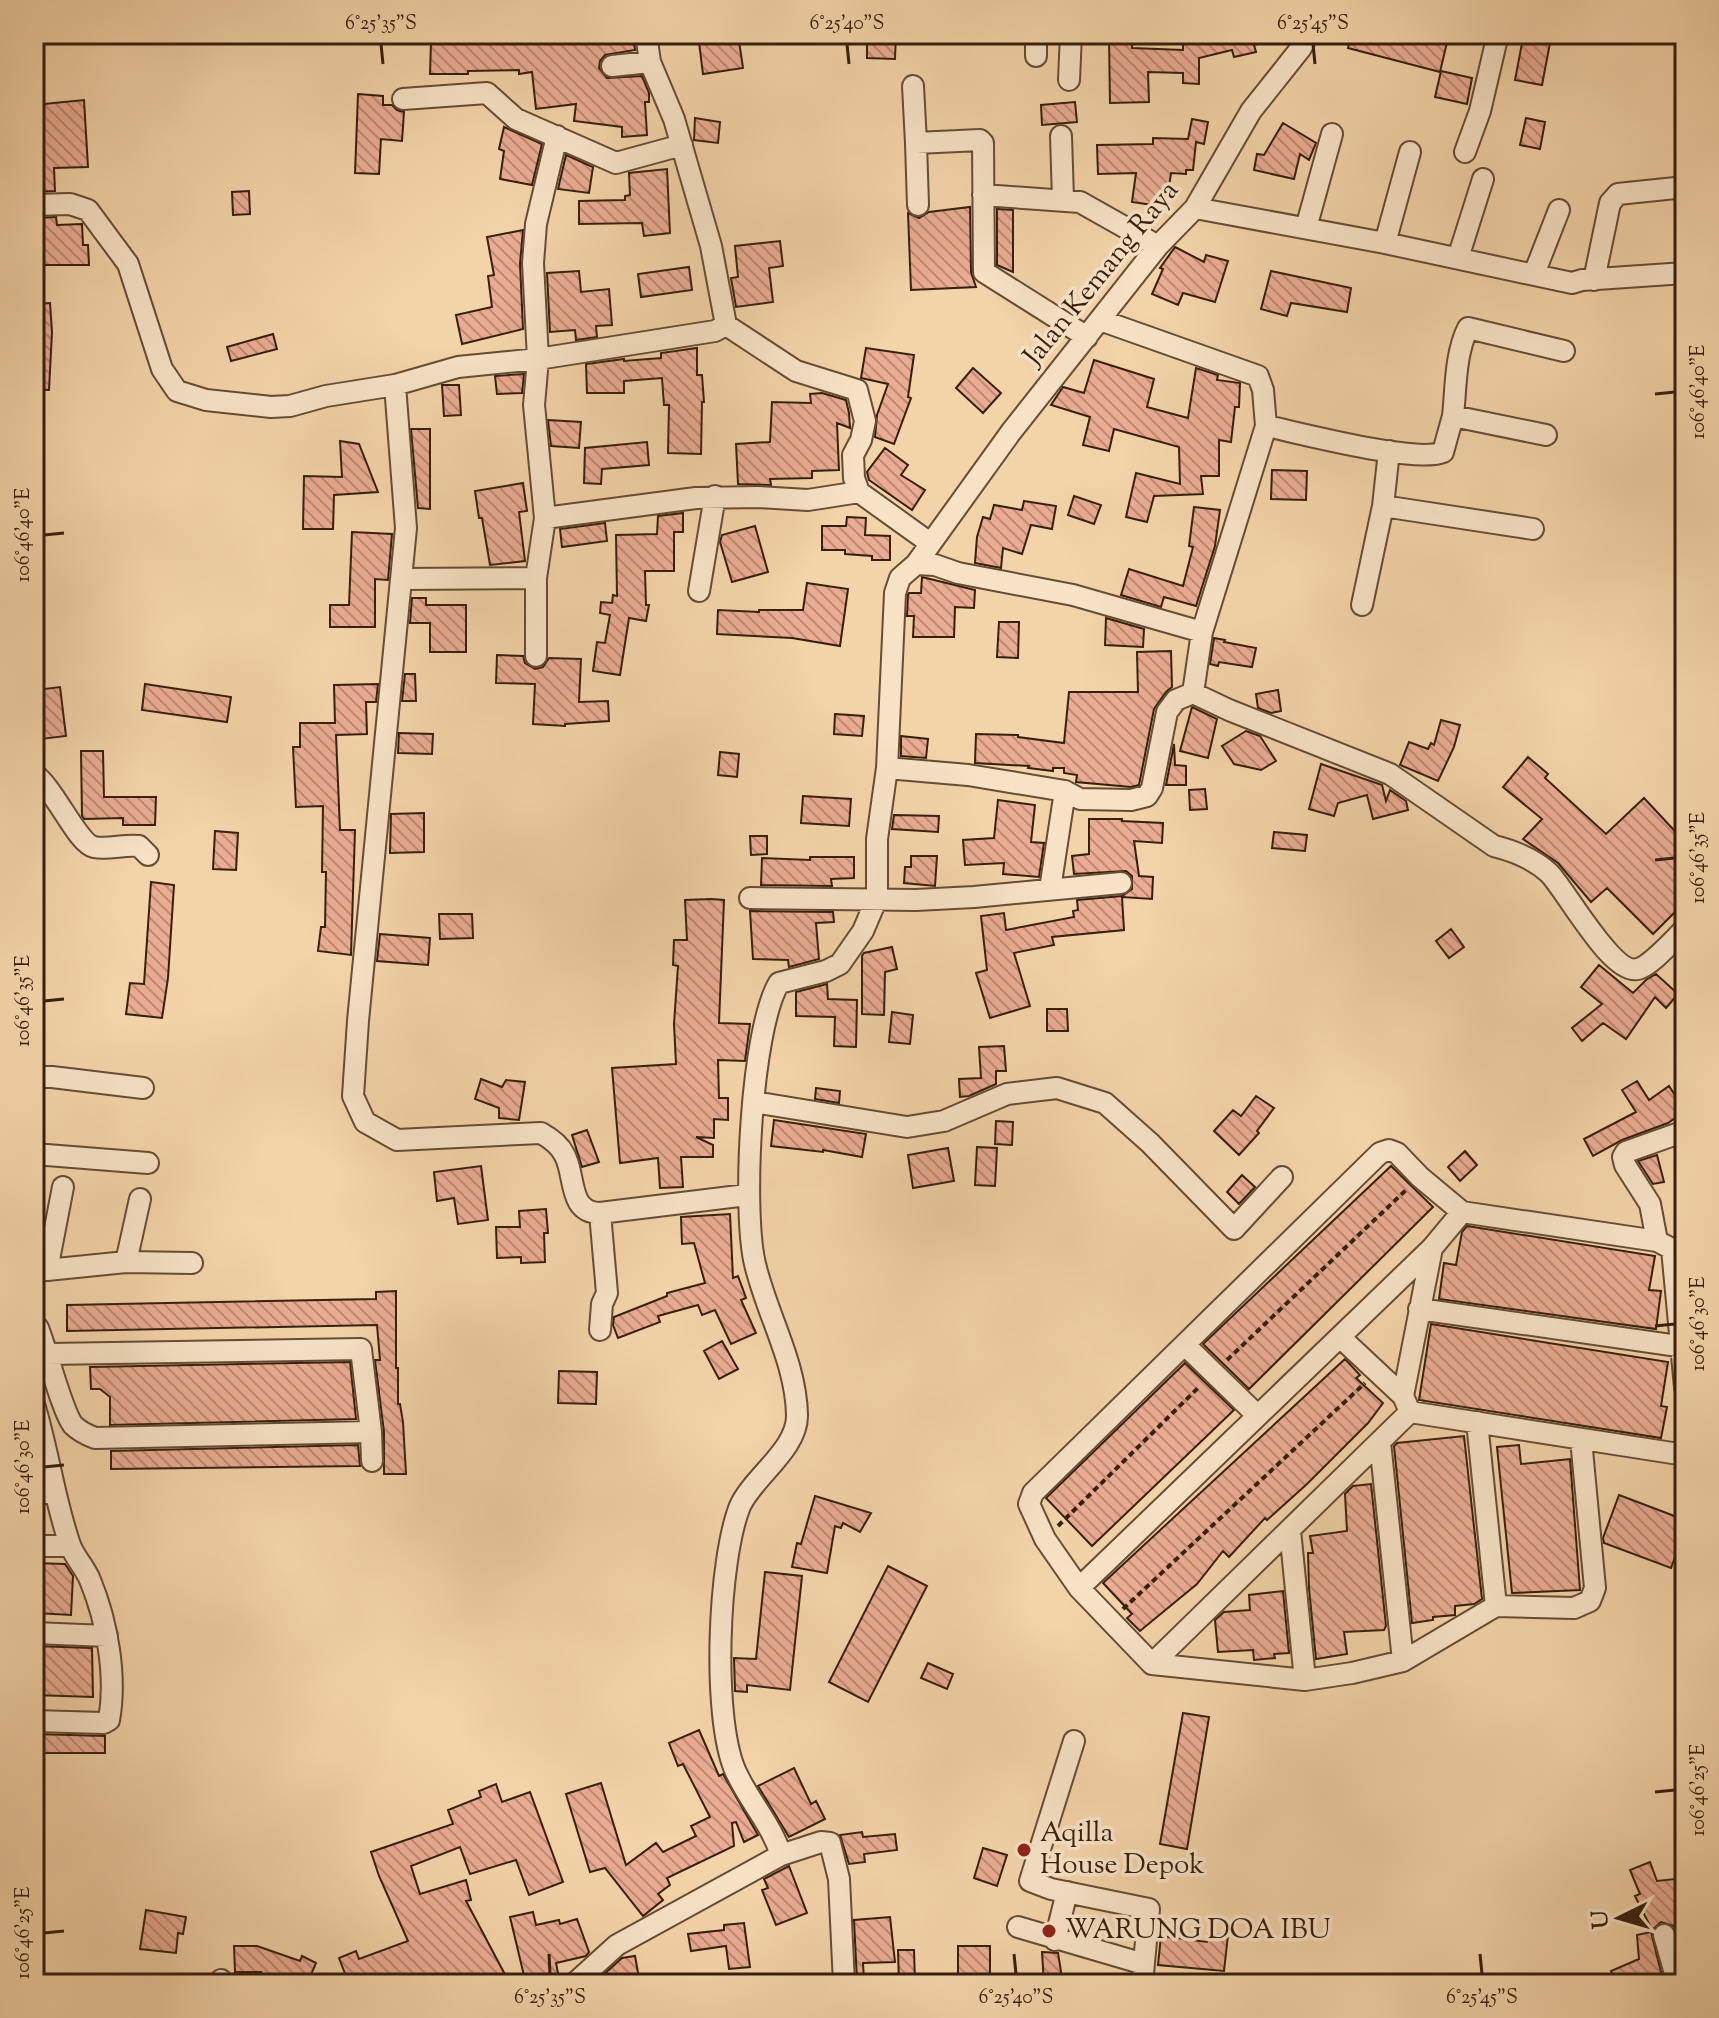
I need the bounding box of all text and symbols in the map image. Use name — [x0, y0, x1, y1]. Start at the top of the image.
text: 6°25'35"S — [345, 10, 417, 39]
text: 6°25'40"S — [810, 10, 884, 39]
text: 6°25'45"S — [1277, 10, 1349, 39]
street label: Jalan Kemang Raya — [1014, 173, 1189, 377]
text: 106°46'40"E — [1685, 345, 1714, 439]
text: 106°46'40"E — [10, 488, 39, 582]
text: 106°46'35"E — [1685, 812, 1714, 904]
text: 106°46'35"E — [10, 955, 39, 1047]
text: 106°46'30"E — [1685, 1277, 1714, 1371]
text: 106°46'30"E — [10, 1420, 39, 1514]
text: 106°46'25"E — [1685, 1744, 1714, 1836]
place label: Aqilla House Depok — [1040, 1814, 1205, 1886]
marker: Aqilla House Depok — [1015, 1841, 1033, 1859]
north arrow — [1579, 1878, 1659, 1958]
text: 106°46'25"E — [10, 1887, 39, 1979]
text: U — [1585, 1909, 1619, 1930]
place label: WARUNG DOA IBU — [1065, 1911, 1331, 1951]
marker: WARUNG DOA IBU — [1040, 1922, 1058, 1940]
text: 6°25'35"S — [514, 1984, 586, 2013]
text: 6°25'40"S — [979, 1984, 1053, 2013]
text: 6°25'45"S — [1446, 1984, 1518, 2013]

